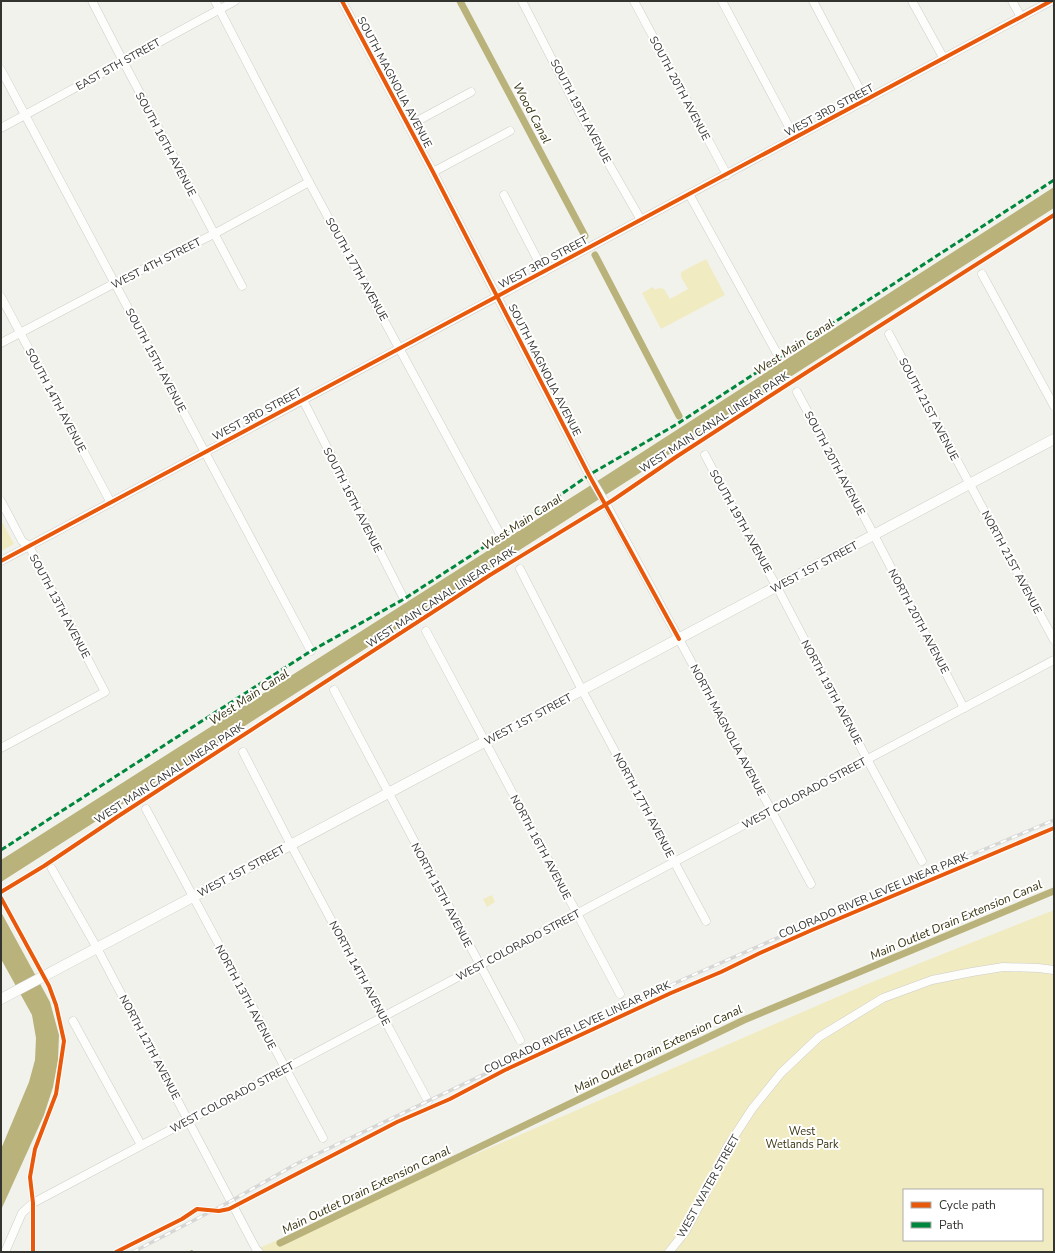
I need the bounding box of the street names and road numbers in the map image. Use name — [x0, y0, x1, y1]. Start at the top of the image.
street label: SOUTH MAGNOLIA AVENUE — [354, 14, 436, 150]
street label: SOUTH 20TH AVENUE — [646, 33, 713, 143]
street label: EAST 5TH STREET — [73, 35, 164, 94]
street label: SOUTH 19TH AVENUE — [547, 56, 614, 166]
street label: WEST 3RD STREET — [782, 80, 877, 140]
street label: SOUTH 16TH AVENUE — [132, 89, 199, 199]
street label: SOUTH 17TH AVENUE — [322, 215, 391, 324]
street label: WEST 3RD STREET — [496, 232, 591, 292]
street label: WEST 4TH STREET — [109, 234, 204, 293]
street label: SOUTH MAGNOLIA AVENUE — [505, 302, 584, 439]
street label: SOUTH 15TH AVENUE — [122, 305, 189, 415]
street label: SOUTH 14TH AVENUE — [22, 345, 89, 455]
street label: SOUTH 21ST AVENUE — [895, 355, 962, 463]
street label: WEST MAIN CANAL LINEAR PARK — [637, 368, 793, 477]
street label: WEST 3RD STREET — [210, 384, 305, 444]
street label: SOUTH 20TH AVENUE — [801, 408, 868, 518]
street label: SOUTH 16TH AVENUE — [320, 445, 386, 555]
street label: SOUTH 19TH AVENUE — [706, 467, 775, 576]
street label: NORTH 21ST AVENUE — [978, 508, 1045, 616]
street label: WEST 1ST STREET — [768, 538, 861, 597]
street label: WEST MAIN CANAL LINEAR PARK — [364, 543, 520, 652]
street label: SOUTH 13TH AVENUE — [26, 551, 93, 661]
street label: NORTH 20TH AVENUE — [885, 566, 953, 676]
street label: NORTH 19TH AVENUE — [798, 637, 866, 747]
street label: NORTH MAGNOLIA AVENUE — [686, 662, 769, 799]
street label: WEST 1ST STREET — [482, 690, 575, 749]
street label: WEST MAIN CANAL LINEAR PARK — [92, 719, 248, 828]
street label: NORTH 17TH AVENUE — [610, 750, 678, 860]
street label: WEST COLORADO STREET — [740, 754, 869, 833]
street label: NORTH 16TH AVENUE — [507, 792, 575, 902]
street label: NORTH 15TH AVENUE — [408, 840, 476, 950]
street label: WEST 1ST STREET — [195, 842, 288, 901]
street label: COLORADO RIVER LEVEE LINEAR PARK — [776, 848, 971, 942]
street label: WEST COLORADO STREET — [454, 906, 583, 985]
street label: NORTH 14TH AVENUE — [326, 918, 394, 1028]
street label: NORTH 13TH AVENUE — [212, 942, 280, 1052]
street label: COLORADO RIVER LEVEE LINEAR PARK — [482, 977, 674, 1077]
street label: NORTH 12TH AVENUE — [116, 992, 184, 1102]
street label: WEST COLORADO STREET — [168, 1058, 297, 1137]
street label: WEST WATER STREET — [674, 1131, 743, 1241]

